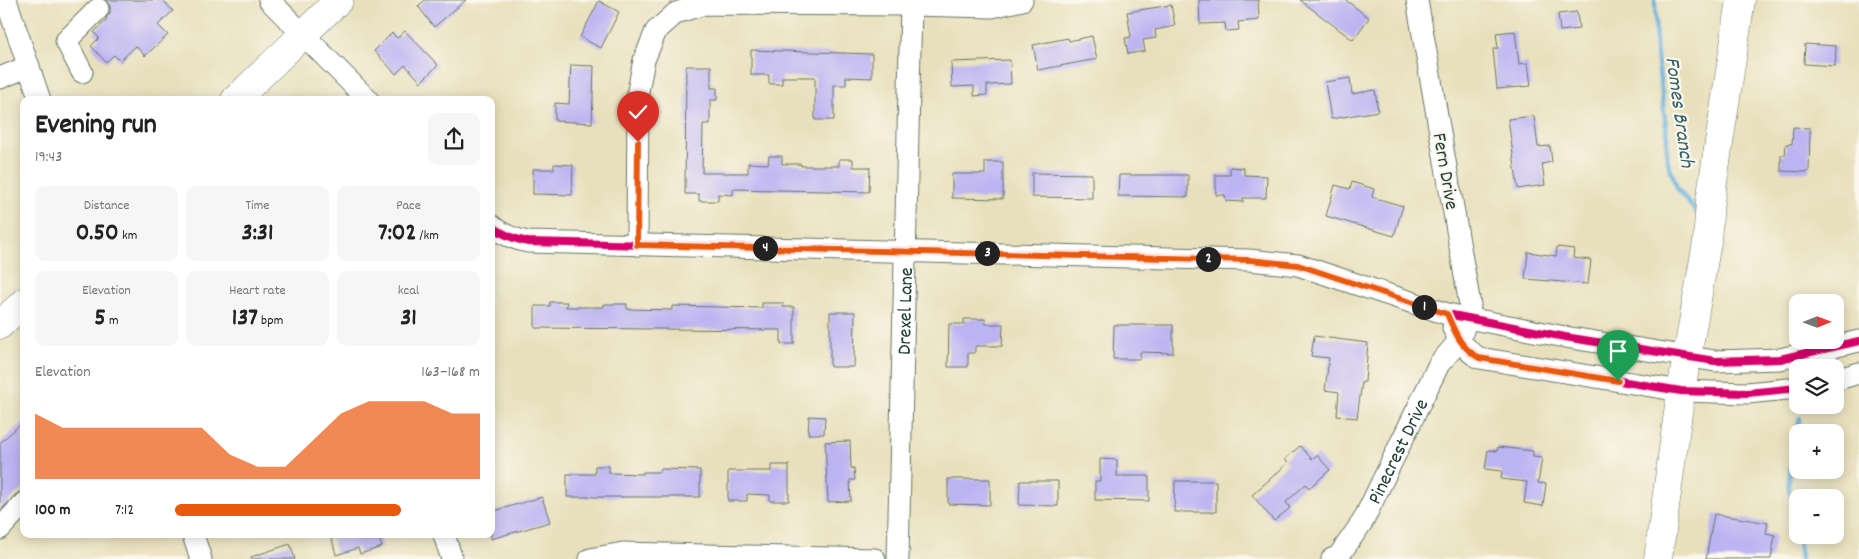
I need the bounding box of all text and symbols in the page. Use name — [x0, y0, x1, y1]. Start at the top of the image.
water label: Fomes Branch — [1655, 55, 1701, 171]
pin — [617, 91, 659, 142]
icon: check — [624, 98, 652, 126]
text: Evening run — [35, 107, 157, 147]
button: share — [428, 113, 480, 165]
street label: Fern Drive — [1424, 131, 1465, 212]
text: 19:43 — [35, 146, 62, 169]
text: Distance — [84, 196, 129, 216]
text: Time — [246, 196, 269, 216]
text: Pace — [396, 196, 421, 216]
text: 0.50 — [76, 216, 119, 252]
text: 3:31 — [242, 216, 273, 252]
text: 7:02 — [378, 216, 416, 252]
text: km — [119, 226, 137, 246]
text: /km — [416, 226, 439, 246]
pin: 4 — [752, 236, 778, 260]
text: 4 — [763, 238, 768, 258]
pin: 3 — [974, 240, 1000, 266]
text: 3 — [984, 243, 991, 263]
pin: 2 — [1196, 246, 1220, 272]
text: 2 — [1205, 249, 1212, 269]
street label: Drexel Lane — [892, 267, 922, 355]
text: Elevation — [82, 281, 131, 301]
text: Heart rate — [229, 281, 286, 301]
text: kcal — [398, 281, 419, 301]
pin: 1 — [1412, 294, 1436, 320]
north arrow — [1789, 294, 1844, 349]
map controls — [1789, 294, 1844, 544]
text: 1 — [1423, 297, 1426, 317]
text: 5 — [94, 301, 106, 337]
text: 137 — [232, 301, 258, 337]
text: 31 — [400, 301, 417, 337]
text: m — [106, 311, 119, 331]
text: bpm — [258, 311, 283, 331]
pin — [1597, 330, 1639, 381]
icon: arrive — [1604, 337, 1632, 365]
button: layers — [1789, 359, 1844, 414]
text: Elevation — [35, 361, 91, 384]
text: 163–168 m — [421, 361, 480, 384]
street label: Pinecrest Drive — [1362, 395, 1437, 510]
button: + — [1789, 424, 1844, 479]
button: − — [1789, 489, 1844, 544]
text: 100 m — [35, 499, 71, 522]
text: 7:12 — [115, 499, 134, 522]

